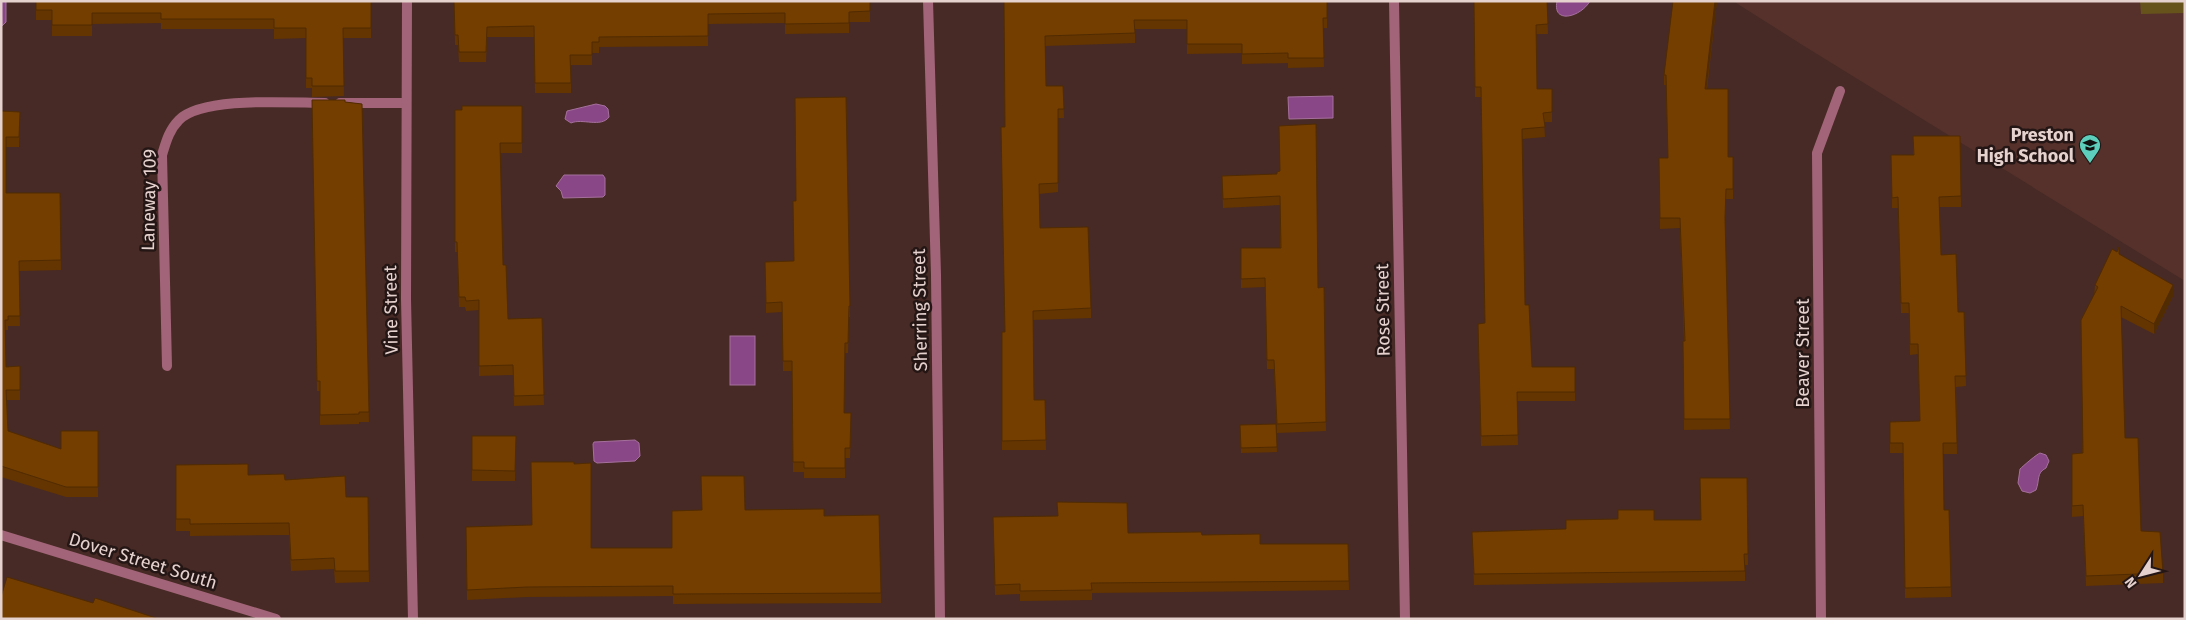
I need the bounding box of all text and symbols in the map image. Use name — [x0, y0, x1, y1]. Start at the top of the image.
place label: Preston High School — [1977, 124, 2075, 167]
school or university icon: Preston High School — [2078, 133, 2102, 164]
street label: Laneway 109 — [137, 149, 161, 251]
street label: Sherring Street — [908, 248, 932, 372]
street label: Rose Street — [1371, 263, 1395, 357]
street label: Vine Street — [379, 265, 403, 355]
street label: Beaver Street — [1792, 298, 1814, 408]
street label: Dover Street South — [66, 528, 220, 594]
north arrow — [2116, 550, 2166, 600]
text: N — [2121, 574, 2140, 591]

